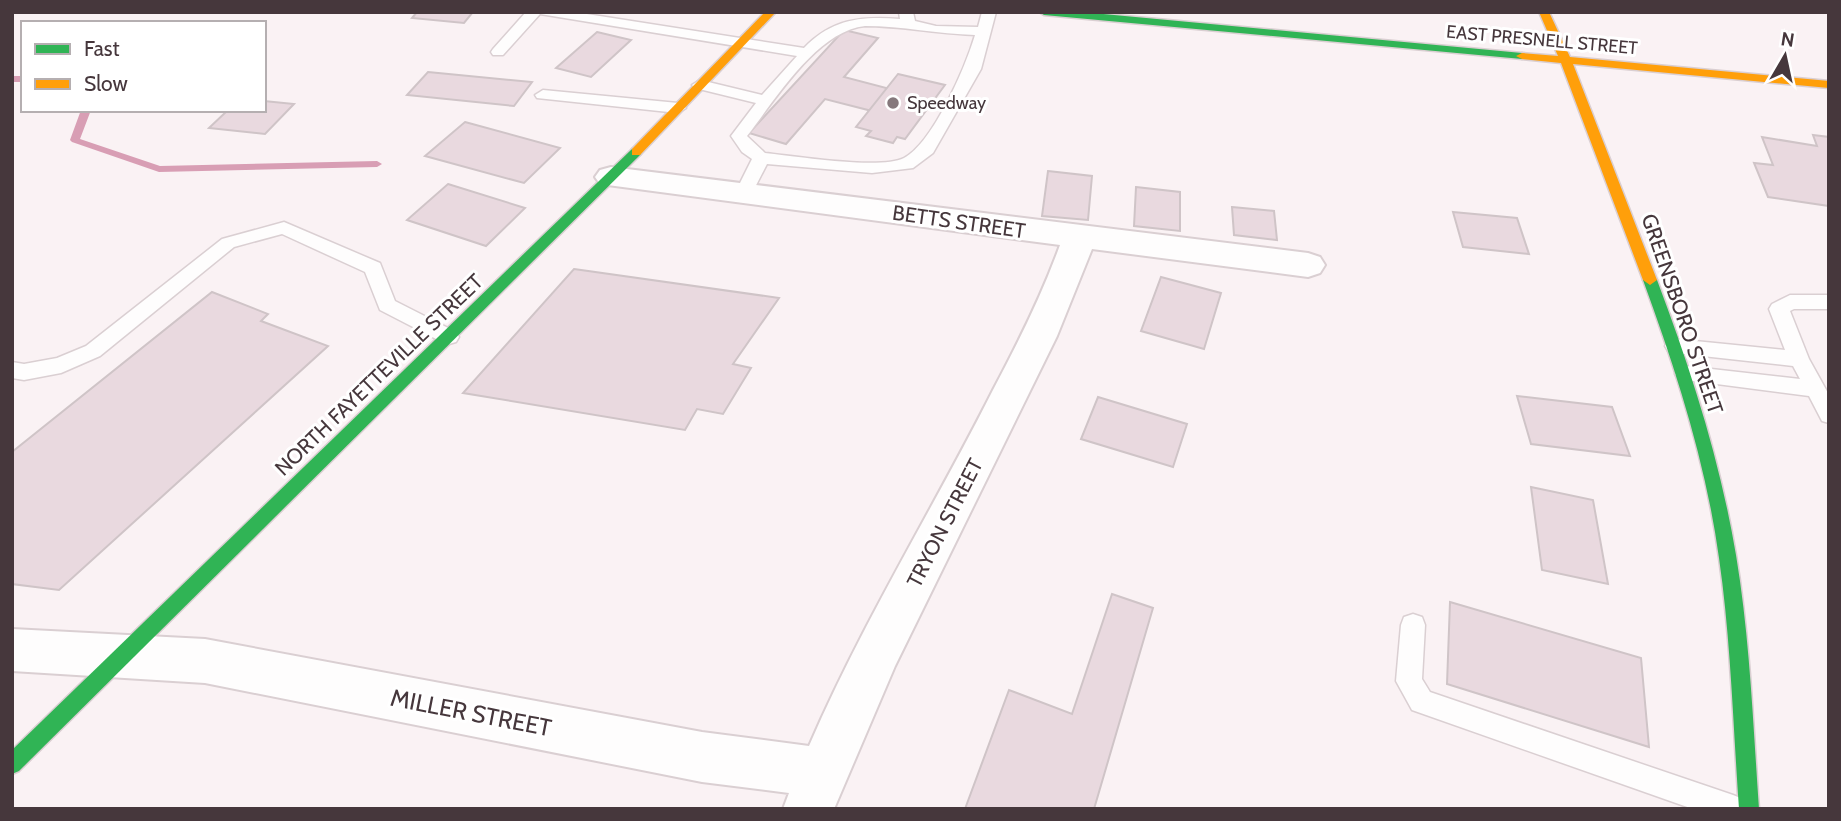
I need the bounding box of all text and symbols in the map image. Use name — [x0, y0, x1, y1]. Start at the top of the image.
legend — [21, 21, 266, 112]
street label: EAST PRESNELL STREET — [1445, 21, 1639, 59]
north arrow — [1750, 21, 1820, 91]
text: N — [1779, 27, 1796, 52]
text: Fast — [84, 36, 120, 61]
text: Slow — [84, 71, 128, 96]
place label: Speedway — [907, 92, 986, 114]
marker: Speedway — [885, 95, 901, 111]
street label: BETTS STREET — [891, 200, 1027, 243]
street label: GREENSBORO STREET — [1636, 211, 1728, 417]
street label: NORTH FAYETTEVILLE STREET — [270, 269, 488, 481]
street label: TRYON STREET — [901, 454, 988, 591]
street label: MILLER STREET — [388, 683, 554, 742]

